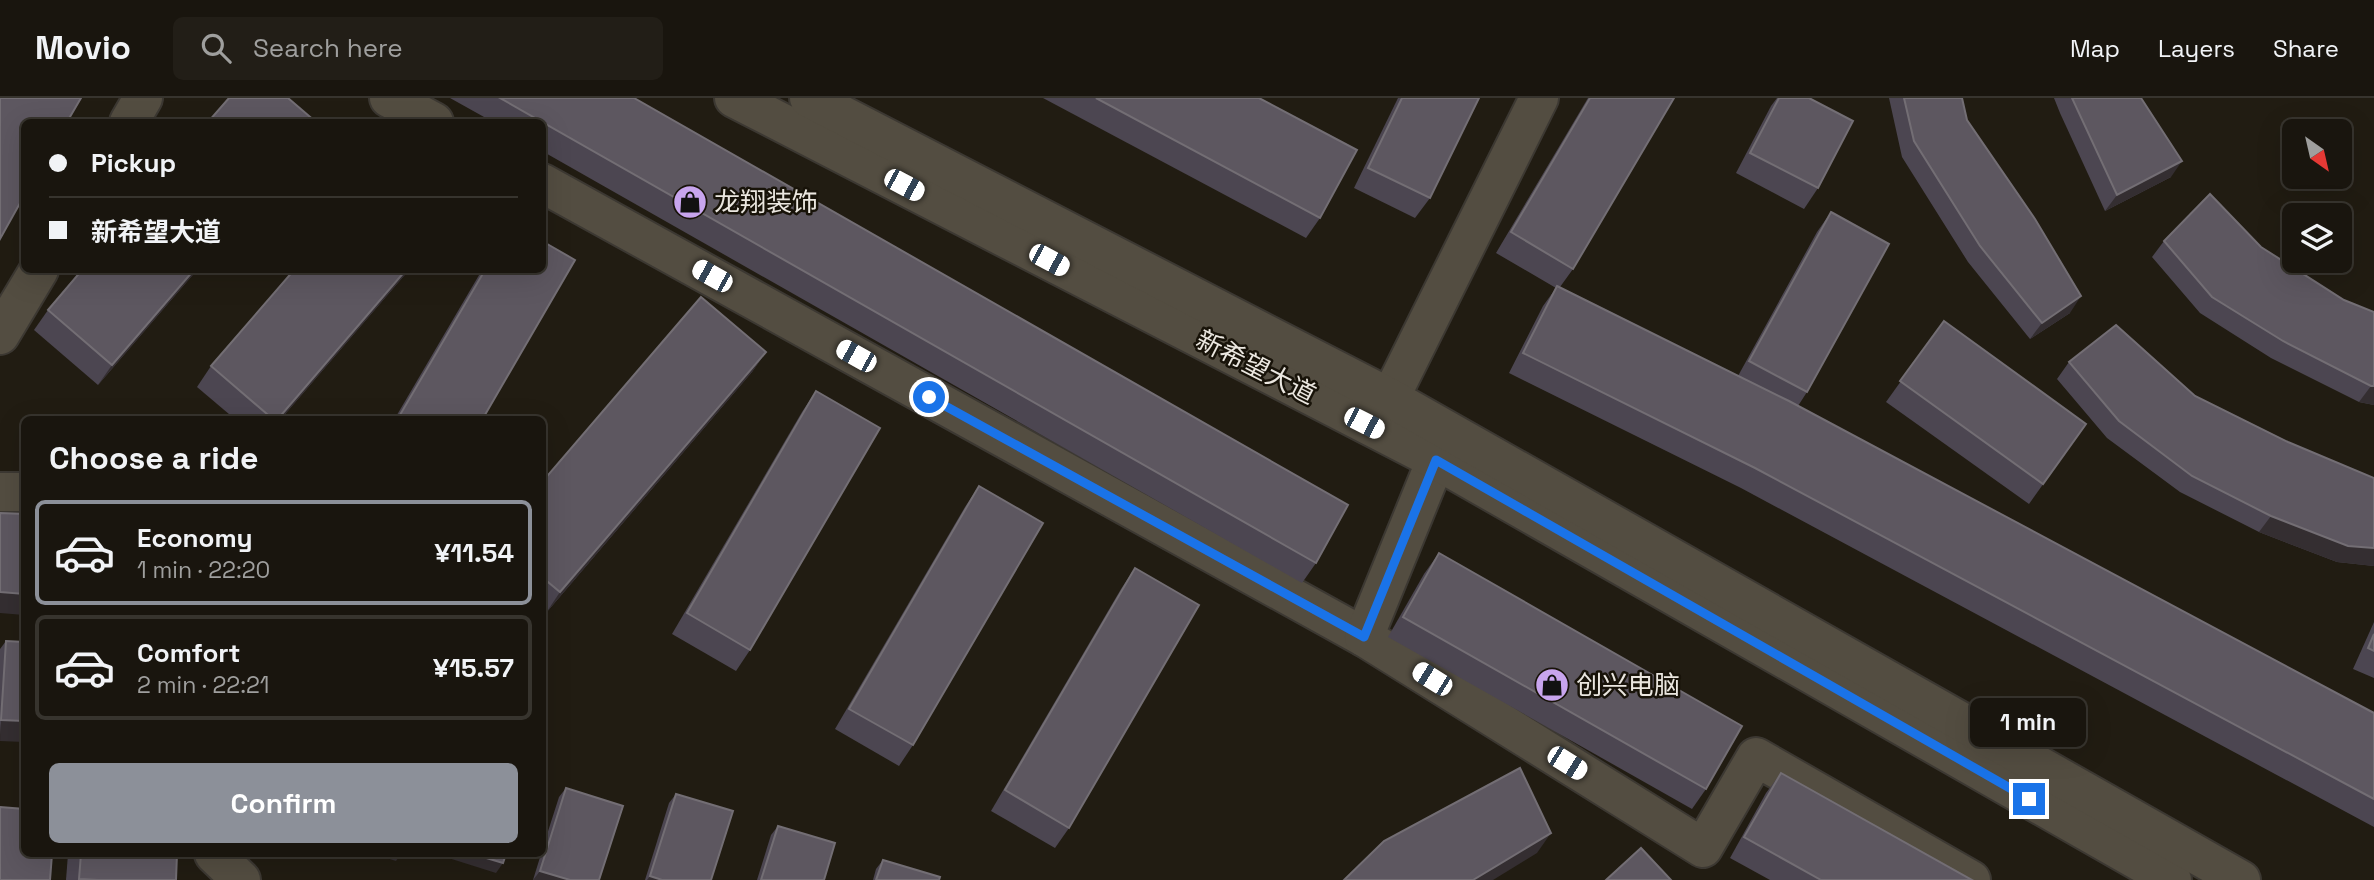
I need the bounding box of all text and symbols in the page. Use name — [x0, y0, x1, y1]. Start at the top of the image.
search box — [173, 17, 663, 80]
text: Movio — [35, 27, 131, 69]
icon: search — [197, 29, 235, 67]
text: Search here — [253, 31, 403, 65]
text: Map — [2070, 33, 2120, 64]
text: Layers — [2158, 33, 2235, 64]
text: Share — [2273, 33, 2339, 64]
north arrow — [2282, 119, 2352, 189]
map controls — [2282, 119, 2352, 273]
text: Pickup — [91, 146, 176, 180]
car — [881, 166, 928, 204]
shop icon: 龙翔装饰 — [671, 183, 709, 221]
place label: 龙翔装饰 — [714, 185, 818, 219]
button: layers — [2282, 203, 2352, 273]
text: 新希望大道 — [91, 215, 221, 249]
car — [1026, 241, 1073, 279]
car — [689, 257, 736, 295]
street label: 新希望大道 — [1190, 322, 1322, 412]
car — [833, 337, 880, 375]
route start — [913, 381, 945, 413]
car — [1341, 404, 1388, 442]
text: Choose a ride — [49, 438, 259, 478]
icon: car — [53, 521, 116, 584]
text: Economy — [137, 521, 253, 555]
text: ¥11.54 — [434, 536, 514, 570]
text: 1 min · 22:20 — [137, 555, 270, 585]
icon: car — [53, 636, 116, 699]
text: Comfort — [137, 636, 240, 670]
text: ¥15.57 — [433, 651, 514, 685]
car — [1409, 659, 1456, 699]
shop icon: 创兴电脑 — [1533, 666, 1571, 704]
place label: 创兴电脑 — [1576, 668, 1680, 702]
text: 2 min · 22:21 — [137, 670, 269, 700]
callout: 1 min — [1971, 698, 2087, 746]
text: 1 min — [2000, 707, 2056, 737]
car — [1544, 743, 1591, 783]
button: Confirm — [49, 763, 518, 843]
route end — [2013, 783, 2045, 815]

